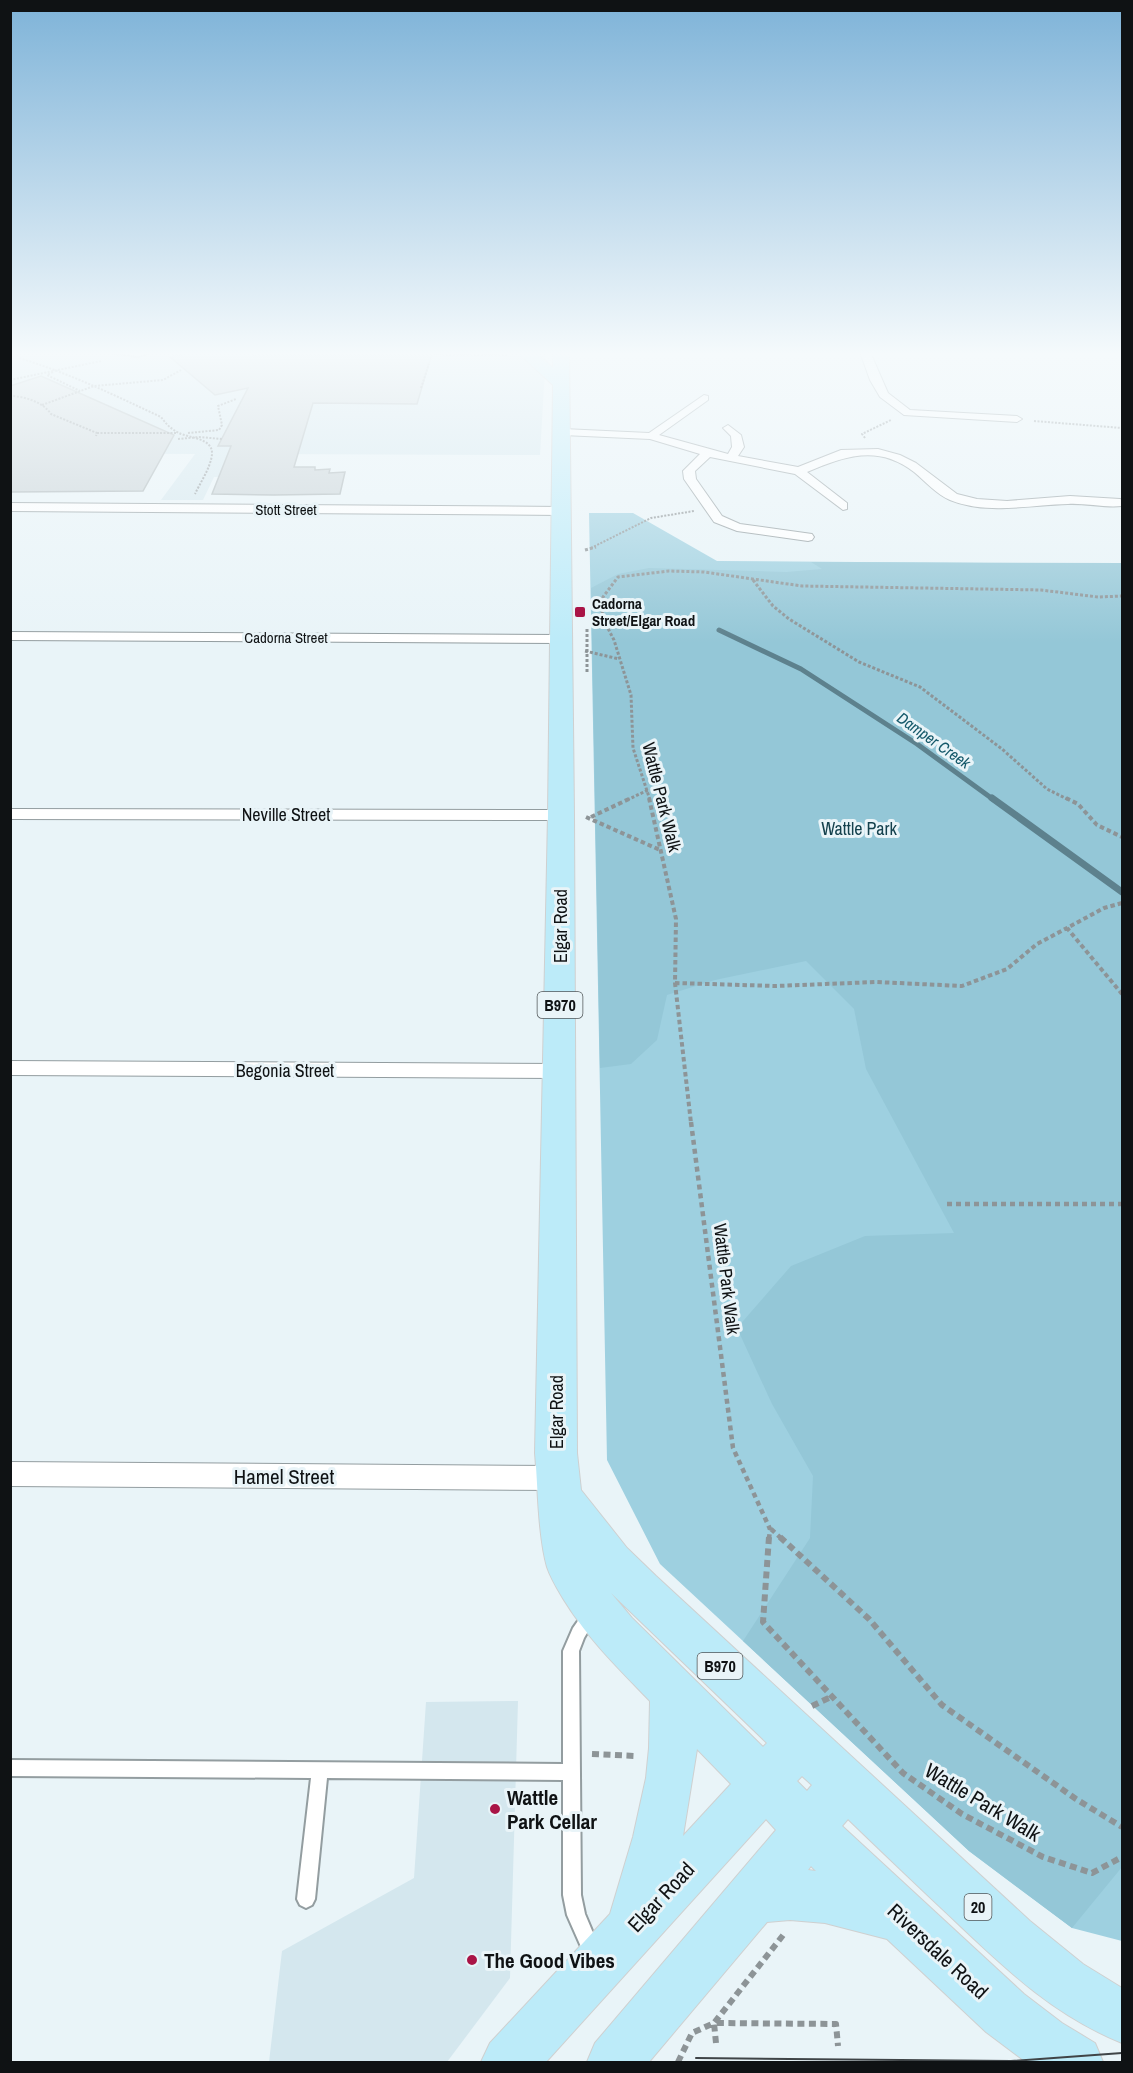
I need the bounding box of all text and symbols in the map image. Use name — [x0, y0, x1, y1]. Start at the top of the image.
street label: Stott Street — [255, 499, 317, 520]
place label: Cadorna Street/Elgar Road — [592, 593, 695, 631]
marker: Cadorna Street/Elgar Road — [573, 605, 587, 619]
street label: Cadorna Street — [244, 627, 328, 648]
water label: Damper Creek — [893, 707, 976, 774]
street label: Wattle Park Walk — [636, 740, 688, 855]
street label: Neville Street — [242, 802, 330, 827]
park label: Wattle Park — [821, 816, 897, 841]
street label: Elgar Road — [548, 889, 573, 963]
road number: B970 — [538, 992, 582, 1018]
street label: Begonia Street — [236, 1058, 334, 1083]
street label: Wattle Park Walk — [708, 1222, 746, 1337]
street label: Elgar Road — [544, 1375, 569, 1449]
street label: Hamel Street — [234, 1462, 334, 1491]
road number: B970 — [698, 1653, 742, 1679]
street label: Wattle Park Walk — [919, 1756, 1047, 1848]
place label: Wattle Park Cellar — [507, 1783, 597, 1836]
marker: Wattle Park Cellar — [488, 1802, 502, 1816]
street label: Elgar Road — [621, 1856, 701, 1938]
road number: 20 — [964, 1894, 992, 1920]
street label: Riversdale Road — [881, 1897, 995, 2005]
place label: The Good Vibes — [484, 1946, 615, 1975]
marker: The Good Vibes — [465, 1953, 479, 1967]

